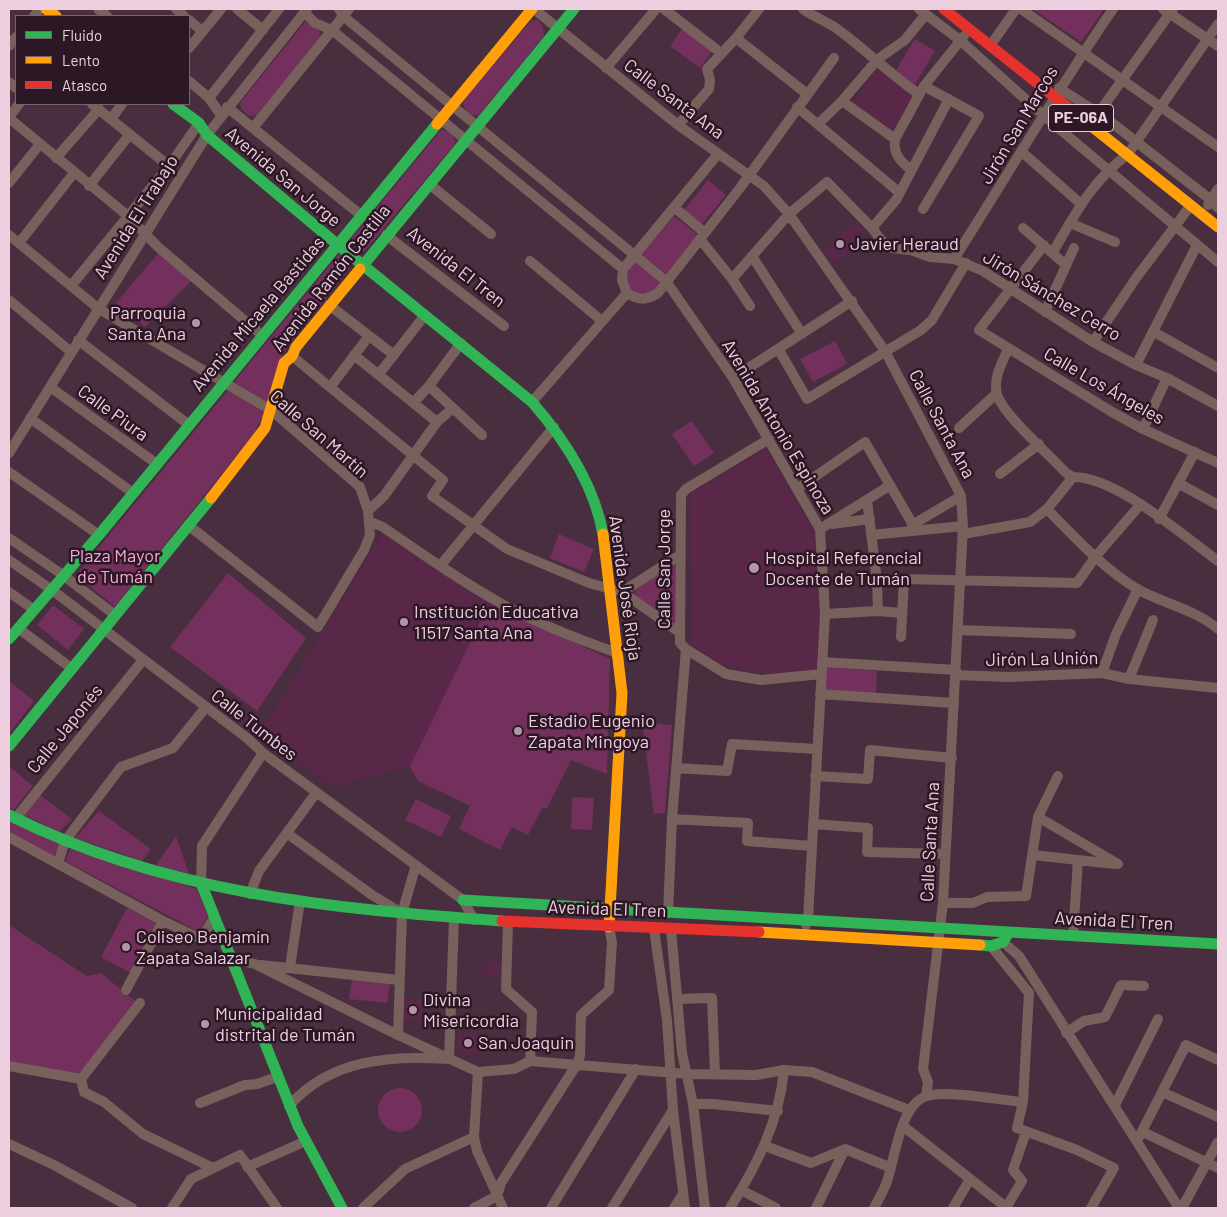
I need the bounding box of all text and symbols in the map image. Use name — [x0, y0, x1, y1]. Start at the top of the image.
legend — [15, 15, 190, 105]
text: Fluido — [62, 26, 102, 44]
text: Lento — [62, 51, 100, 69]
street label: Calle Santa Ana — [620, 54, 728, 144]
street label: Jirón San Marcos — [975, 62, 1063, 188]
text: Atasco — [62, 76, 107, 94]
road number: PE-06A — [1048, 105, 1114, 132]
street label: Avenida San Jorge — [221, 122, 345, 232]
street label: Avenida El Trabajo — [89, 151, 183, 283]
street label: Avenida Ramón Castilla — [267, 200, 395, 356]
street label: Avenida El Tren — [403, 222, 509, 312]
street label: Avenida Micaela Bastidas — [187, 232, 329, 396]
place label: Javier Heraud — [850, 233, 959, 255]
marker: Javier Heraud — [834, 238, 846, 250]
street label: Jirón Sánchez Cerro — [979, 246, 1125, 346]
place label: Parroquia Santa Ana — [107, 302, 186, 344]
marker: Parroquia Santa Ana — [190, 317, 202, 329]
street label: Avenida Antonio Espinoza — [717, 336, 839, 518]
street label: Calle Los Ángeles — [1040, 343, 1168, 429]
street label: Calle Santa Ana — [904, 366, 980, 482]
street label: Calle Piura — [73, 380, 153, 446]
street label: Calle San Martín — [265, 385, 373, 483]
street label: Calle San Jorge — [653, 509, 675, 629]
street label: Avenida José Rioja — [604, 514, 646, 662]
park label: Plaza Mayor de Tumán — [69, 545, 161, 588]
place label: Hospital Referencial Docente de Tumán — [765, 547, 922, 590]
marker: Hospital Referencial Docente de Tumán — [747, 561, 761, 575]
place label: Institución Educativa 11517 Santa Ana — [414, 601, 579, 644]
marker: Institución Educativa 11517 Santa Ana — [398, 616, 410, 628]
street label: Jirón La Unión — [985, 647, 1099, 671]
street label: Calle Japonés — [23, 680, 107, 778]
street label: Calle Tumbes — [207, 685, 301, 765]
place label: Estadio Eugenio Zapata Mingoya — [528, 710, 655, 752]
marker: Estadio Eugenio Zapata Mingoya — [512, 725, 524, 737]
street label: Calle Santa Ana — [916, 782, 944, 902]
street label: Avenida El Tren — [547, 896, 667, 922]
street label: Avenida El Tren — [1054, 907, 1174, 935]
place label: Coliseo Benjamín Zapata Salazar — [136, 926, 270, 969]
marker: Coliseo Benjamín Zapata Salazar — [120, 941, 132, 953]
place label: Divina Misericordia — [423, 989, 519, 1032]
place label: Municipalidad distrital de Tumán — [215, 1003, 355, 1046]
marker: Divina Misericordia — [407, 1004, 419, 1016]
marker: Municipalidad distrital de Tumán — [199, 1018, 211, 1030]
place label: San Joaquin — [478, 1032, 574, 1054]
marker: San Joaquin — [462, 1037, 474, 1049]

